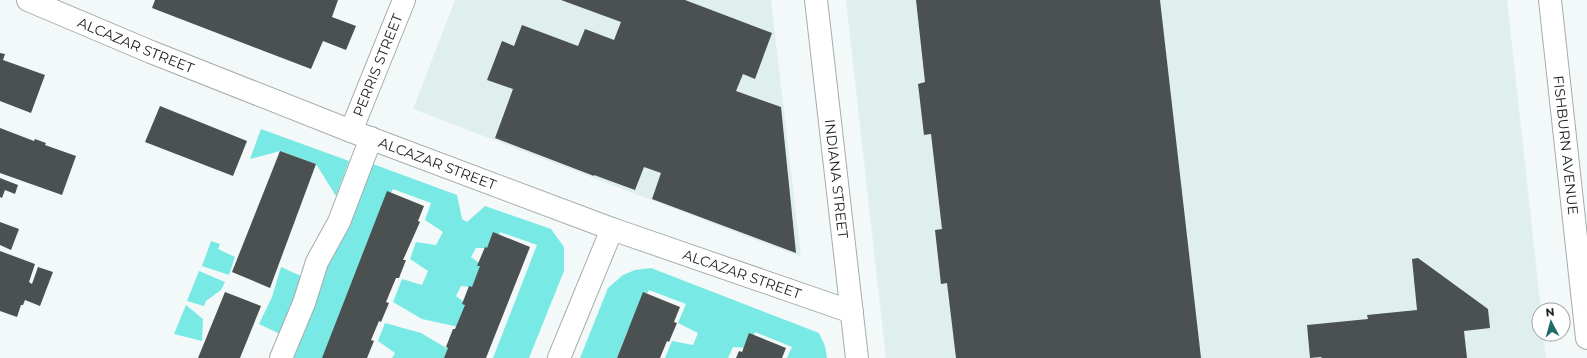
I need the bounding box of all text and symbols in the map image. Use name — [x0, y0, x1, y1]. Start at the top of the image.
street label: PERRIS STREET — [349, 11, 407, 119]
street label: ALCAZAR STREET — [75, 13, 197, 77]
street label: FISHBURN AVENUE — [1549, 74, 1582, 216]
street label: INDIANA STREET — [821, 118, 852, 239]
street label: ALCAZAR STREET — [376, 133, 499, 194]
street label: ALCAZAR STREET — [680, 245, 804, 303]
north arrow — [1531, 302, 1571, 342]
text: N — [1545, 305, 1555, 319]

